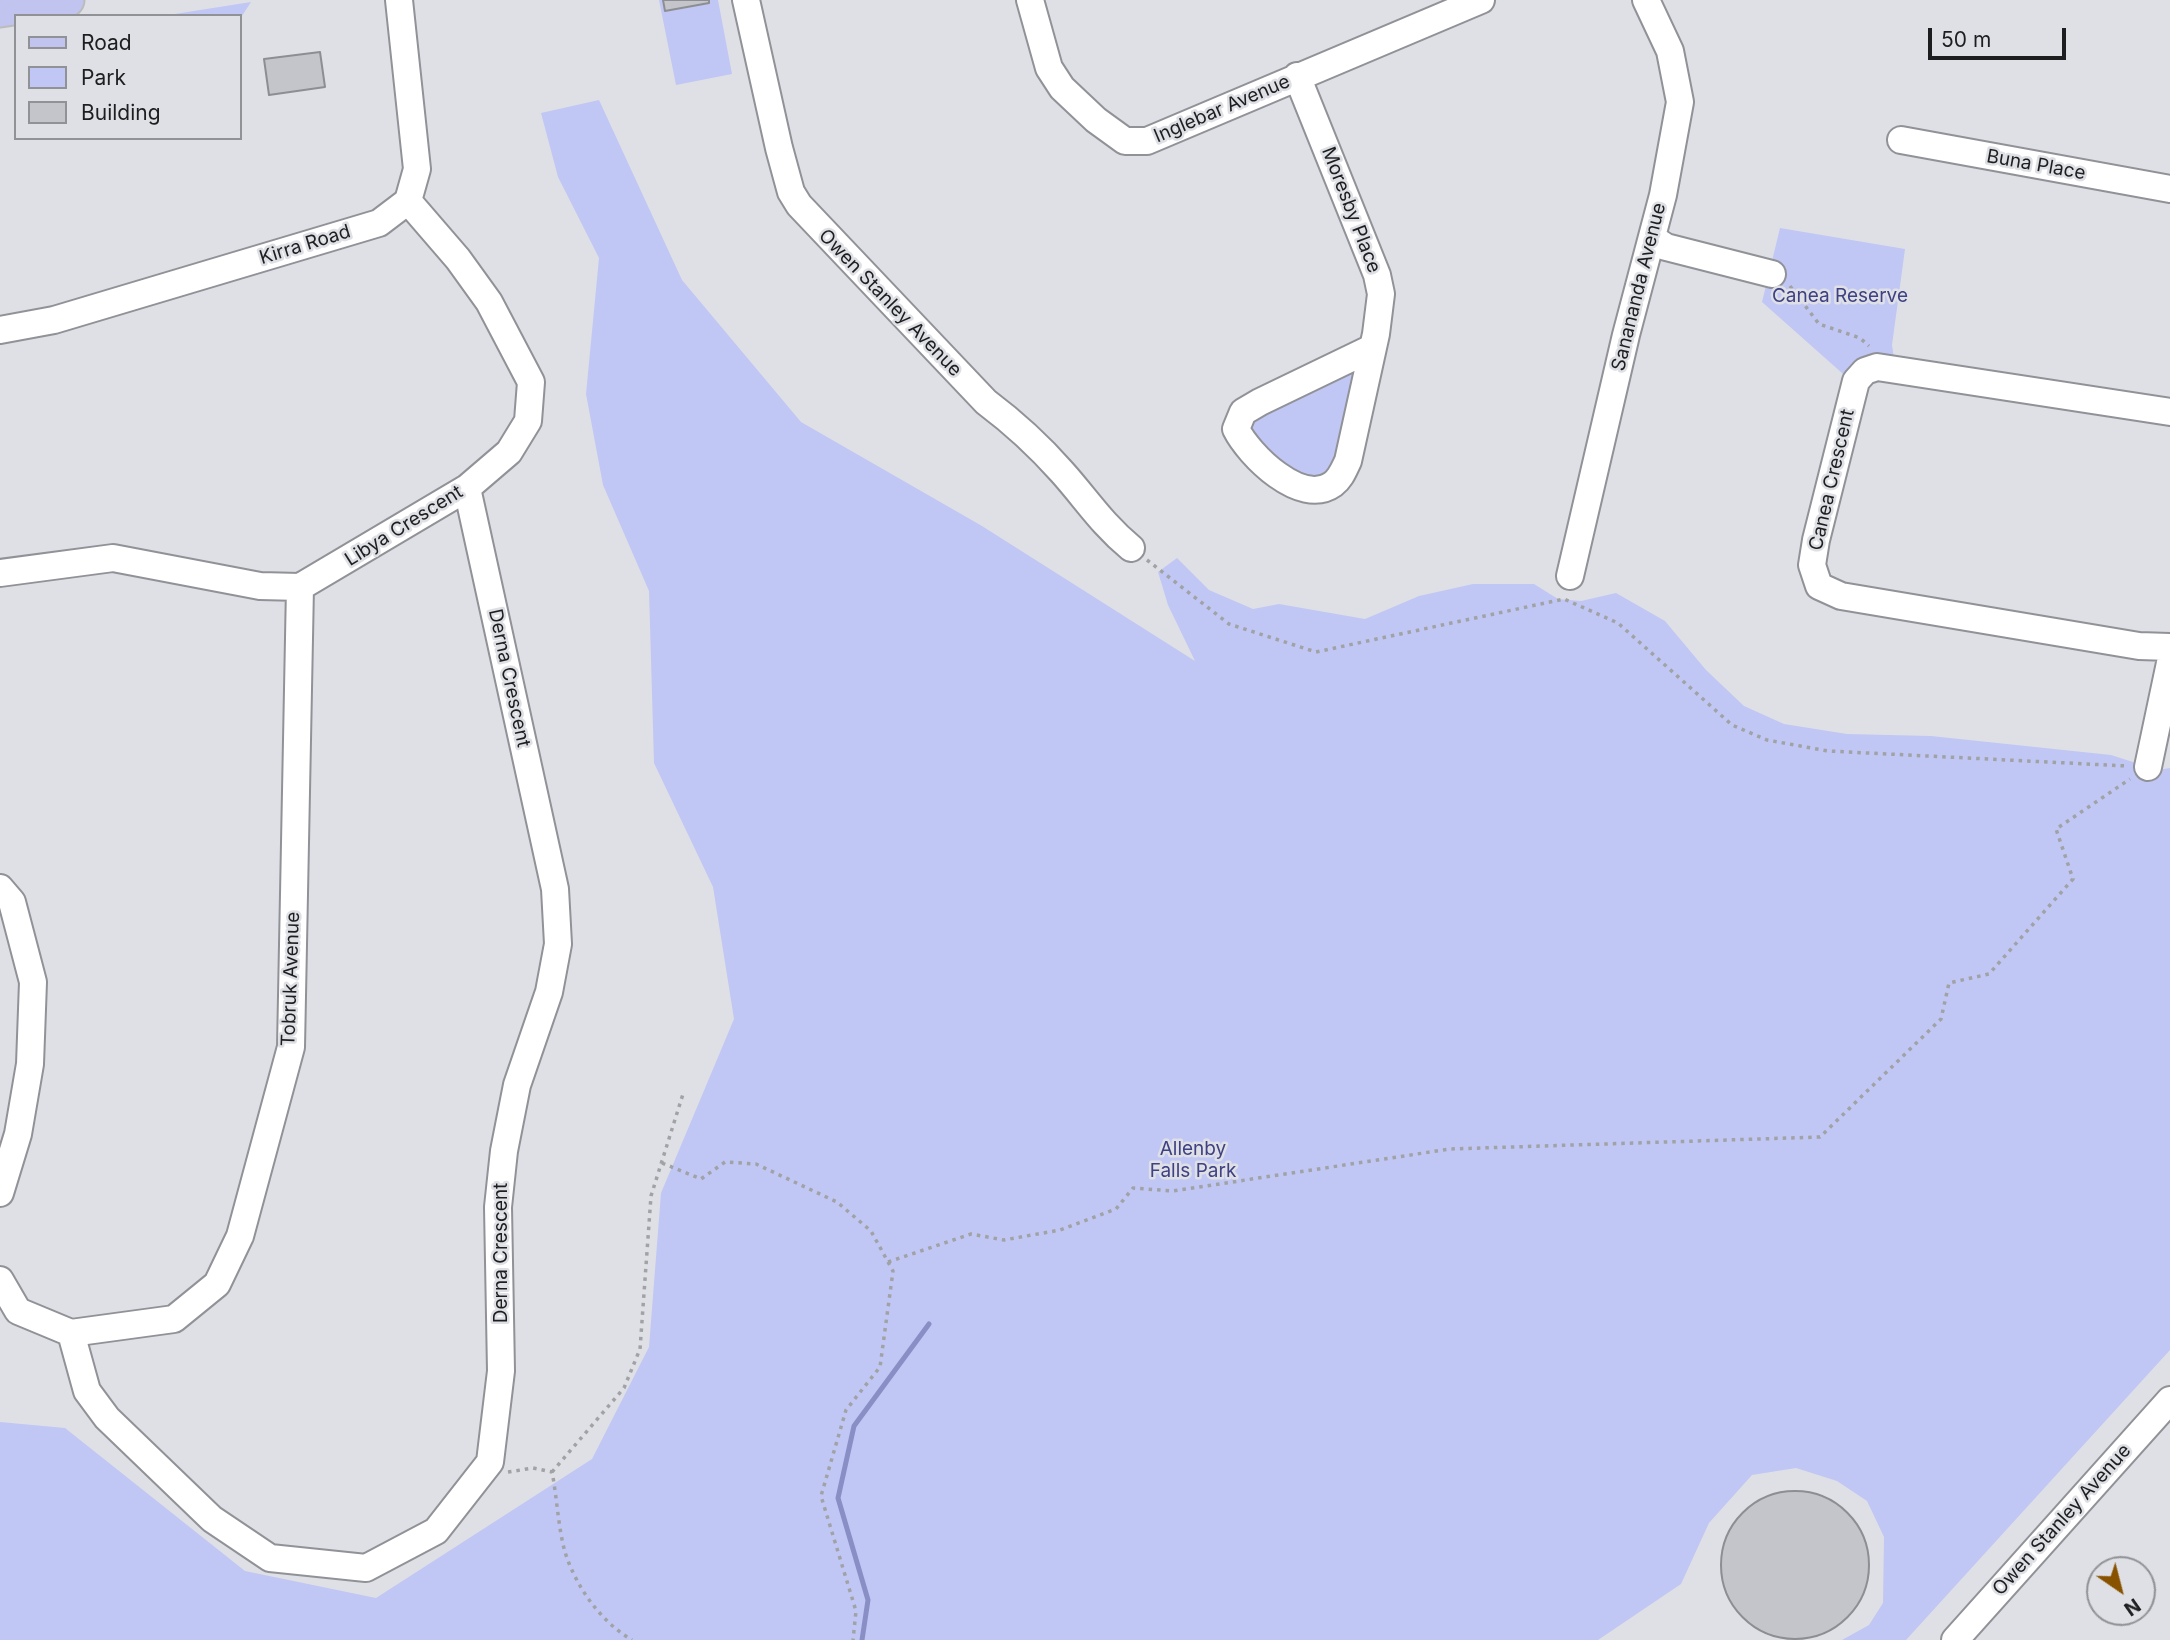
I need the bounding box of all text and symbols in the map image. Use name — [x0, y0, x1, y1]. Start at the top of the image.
legend — [14, 14, 242, 140]
scale bar — [1932, 14, 2070, 58]
text: 50 m — [1941, 27, 1991, 52]
text: Road — [81, 30, 132, 55]
text: Park — [81, 65, 126, 90]
street label: Inglebar Avenue — [1151, 70, 1293, 148]
text: Building — [81, 100, 161, 125]
street label: Moresby Place — [1317, 144, 1385, 276]
street label: Buna Place — [1985, 145, 2087, 185]
street label: Sanananda Avenue — [1607, 201, 1671, 373]
street label: Kirra Road — [257, 220, 353, 270]
street label: Owen Stanley Avenue — [814, 225, 966, 381]
park label: Canea Reserve — [1772, 285, 1908, 307]
street label: Canea Crescent — [1805, 407, 1859, 553]
street label: Libya Crescent — [341, 481, 467, 571]
street label: Derna Crescent — [483, 607, 535, 749]
street label: Tobruk Avenue — [277, 911, 305, 1047]
park label: Allenby Falls Park — [1150, 1138, 1236, 1182]
street label: Derna Crescent — [490, 1183, 512, 1323]
street label: Owen Stanley Avenue — [1988, 1440, 2136, 1600]
north arrow — [2086, 1556, 2156, 1626]
text: N — [2120, 1593, 2145, 1621]

